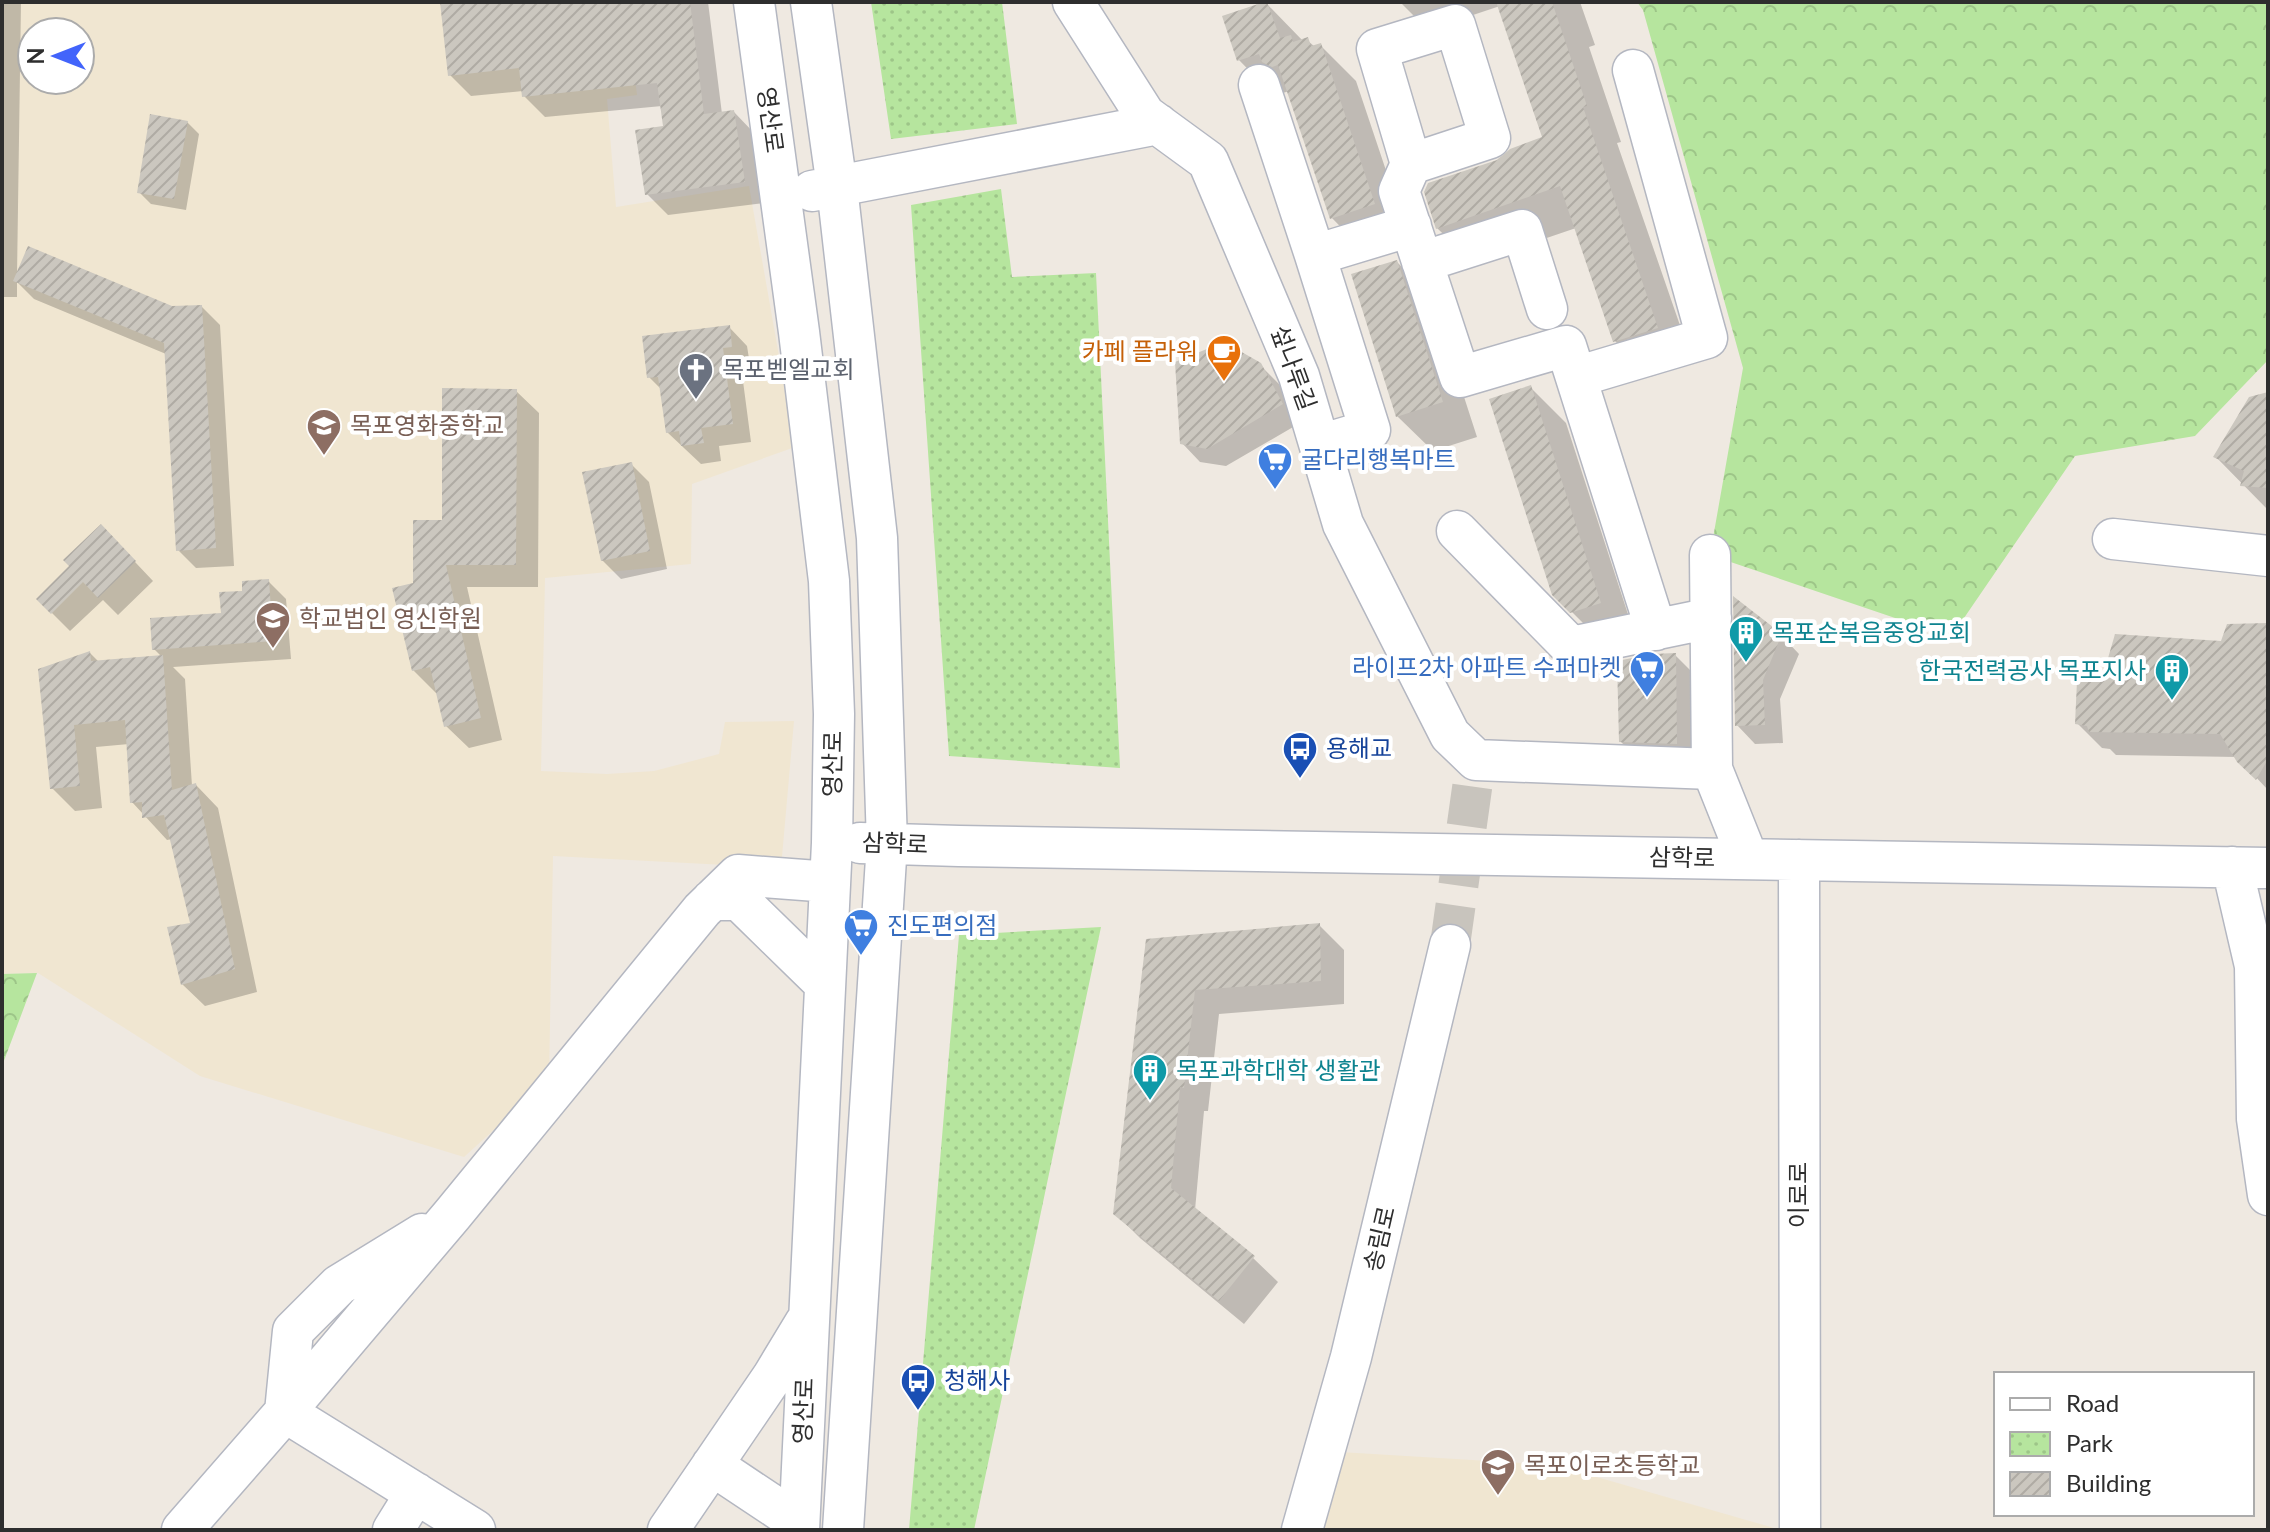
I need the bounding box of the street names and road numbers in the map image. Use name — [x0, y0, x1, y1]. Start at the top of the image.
street label: 영산로 — [753, 85, 790, 155]
street label: 섶나루길 — [1266, 321, 1323, 414]
street label: 영산로 — [816, 731, 847, 797]
street label: 삼학로 — [861, 827, 929, 858]
street label: 삼학로 — [1649, 841, 1715, 872]
street label: 이로로 — [1783, 1162, 1812, 1228]
street label: 송림로 — [1357, 1203, 1400, 1274]
street label: 영산로 — [787, 1377, 818, 1445]

